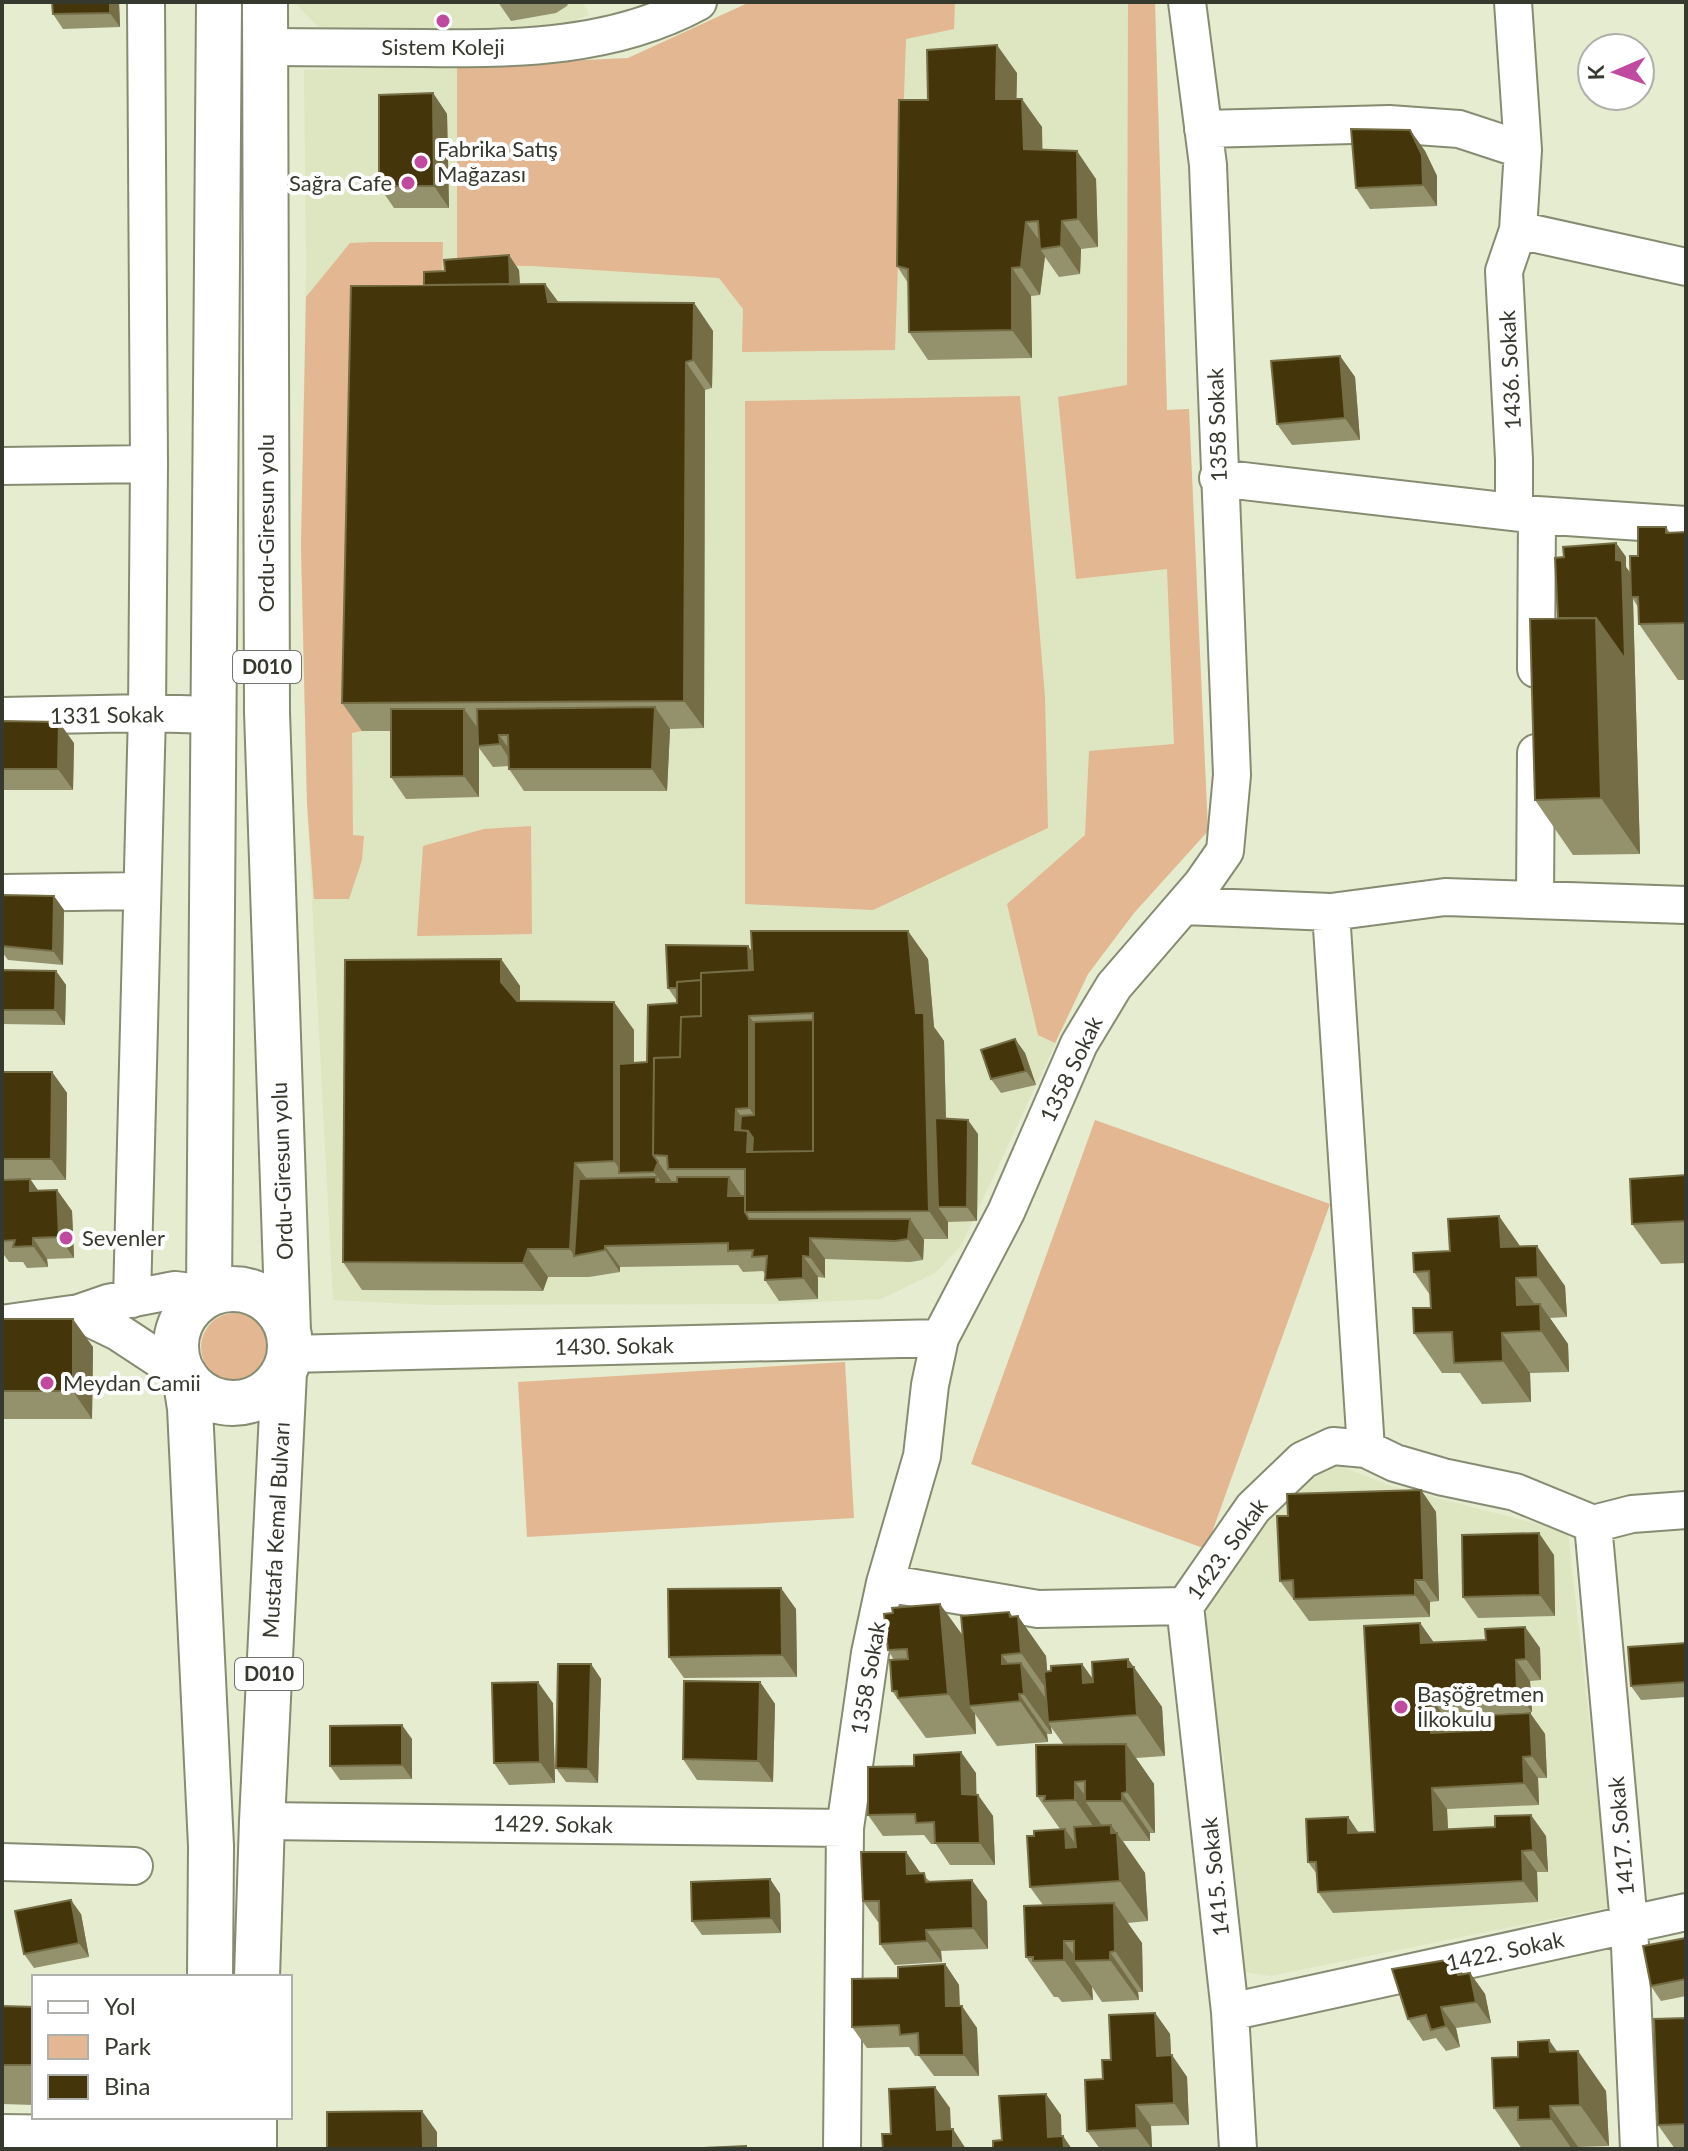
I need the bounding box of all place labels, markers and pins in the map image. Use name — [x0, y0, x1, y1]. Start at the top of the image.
marker: Sistem Koleji — [434, 12, 452, 30]
place label: Sistem Koleji — [381, 33, 505, 60]
place label: Fabrika Satış Mağazası — [437, 135, 558, 187]
marker: Fabrika Satış Mağazası — [412, 153, 430, 171]
place label: Sağra Cafe — [289, 169, 392, 196]
marker: Sağra Cafe — [399, 174, 417, 192]
place label: Sevenler — [82, 1224, 165, 1251]
marker: Sevenler — [57, 1229, 75, 1247]
place label: Meydan Camii — [63, 1369, 201, 1396]
marker: Meydan Camii — [38, 1374, 56, 1392]
place label: Başöğretmen İlkokulu — [1417, 1680, 1544, 1732]
marker: Başöğretmen İlkokulu — [1392, 1698, 1410, 1716]

